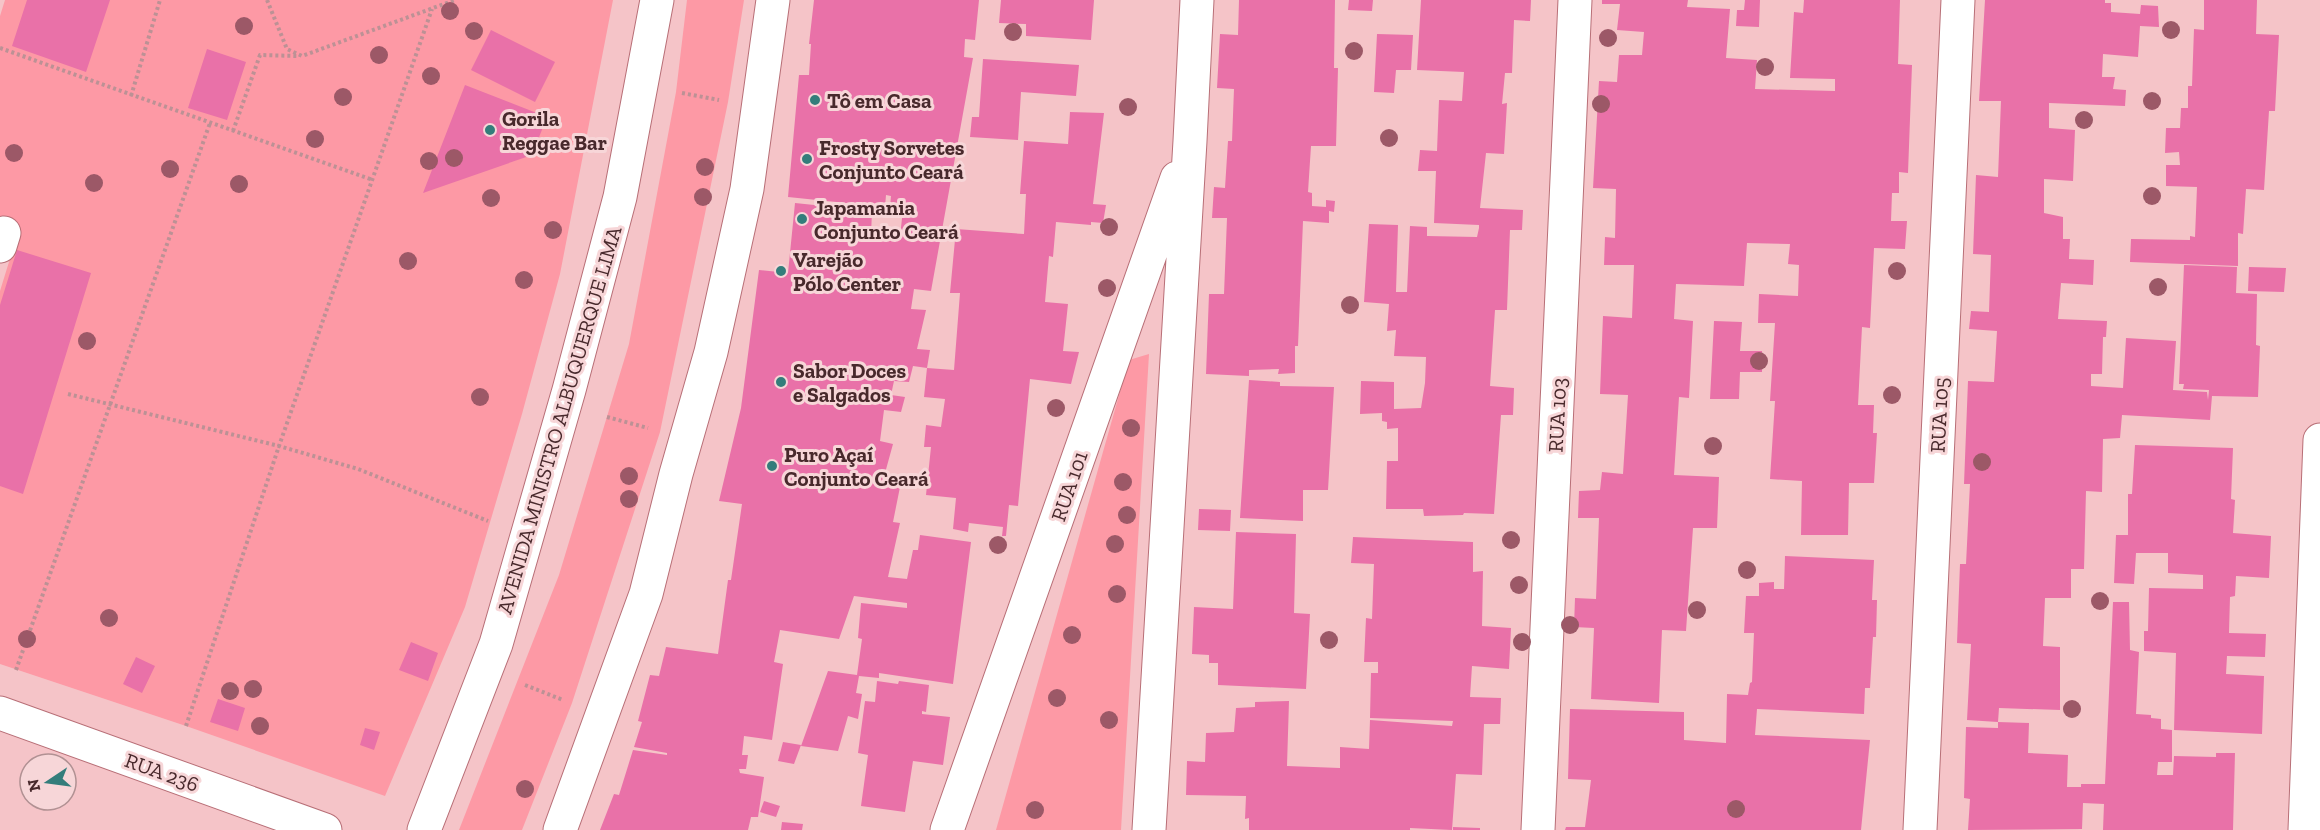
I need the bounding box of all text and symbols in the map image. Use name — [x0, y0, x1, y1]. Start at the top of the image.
place label: Tô em Casa — [827, 88, 932, 113]
marker: Tô em Casa — [808, 93, 822, 107]
place label: Gorila Reggae Bar — [502, 106, 607, 155]
marker: Gorila Reggae Bar — [483, 123, 497, 137]
place label: Frosty Sorvetes Conjunto Ceará — [819, 135, 965, 184]
marker: Frosty Sorvetes Conjunto Ceará — [800, 152, 814, 166]
place label: Japamania Conjunto Ceará — [814, 195, 959, 244]
marker: Japamania Conjunto Ceará — [795, 212, 809, 226]
street label: AVENIDA MINISTRO ALBUQUERQUE LIMA — [492, 223, 627, 617]
place label: Varejão Pólo Center — [793, 247, 901, 296]
marker: Varejão Pólo Center — [774, 264, 788, 278]
place label: Sabor Doces e Salgados — [793, 358, 906, 407]
marker: Sabor Doces e Salgados — [774, 375, 788, 389]
street label: RUA 103 — [1543, 377, 1571, 453]
street label: RUA 105 — [1925, 377, 1953, 453]
place label: Puro Açaí Conjunto Ceará — [784, 442, 929, 491]
street label: RUA 101 — [1045, 448, 1093, 524]
marker: Puro Açaí Conjunto Ceará — [765, 459, 779, 473]
street label: RUA 236 — [122, 747, 202, 797]
north arrow — [18, 752, 78, 812]
text: N — [23, 777, 44, 793]

